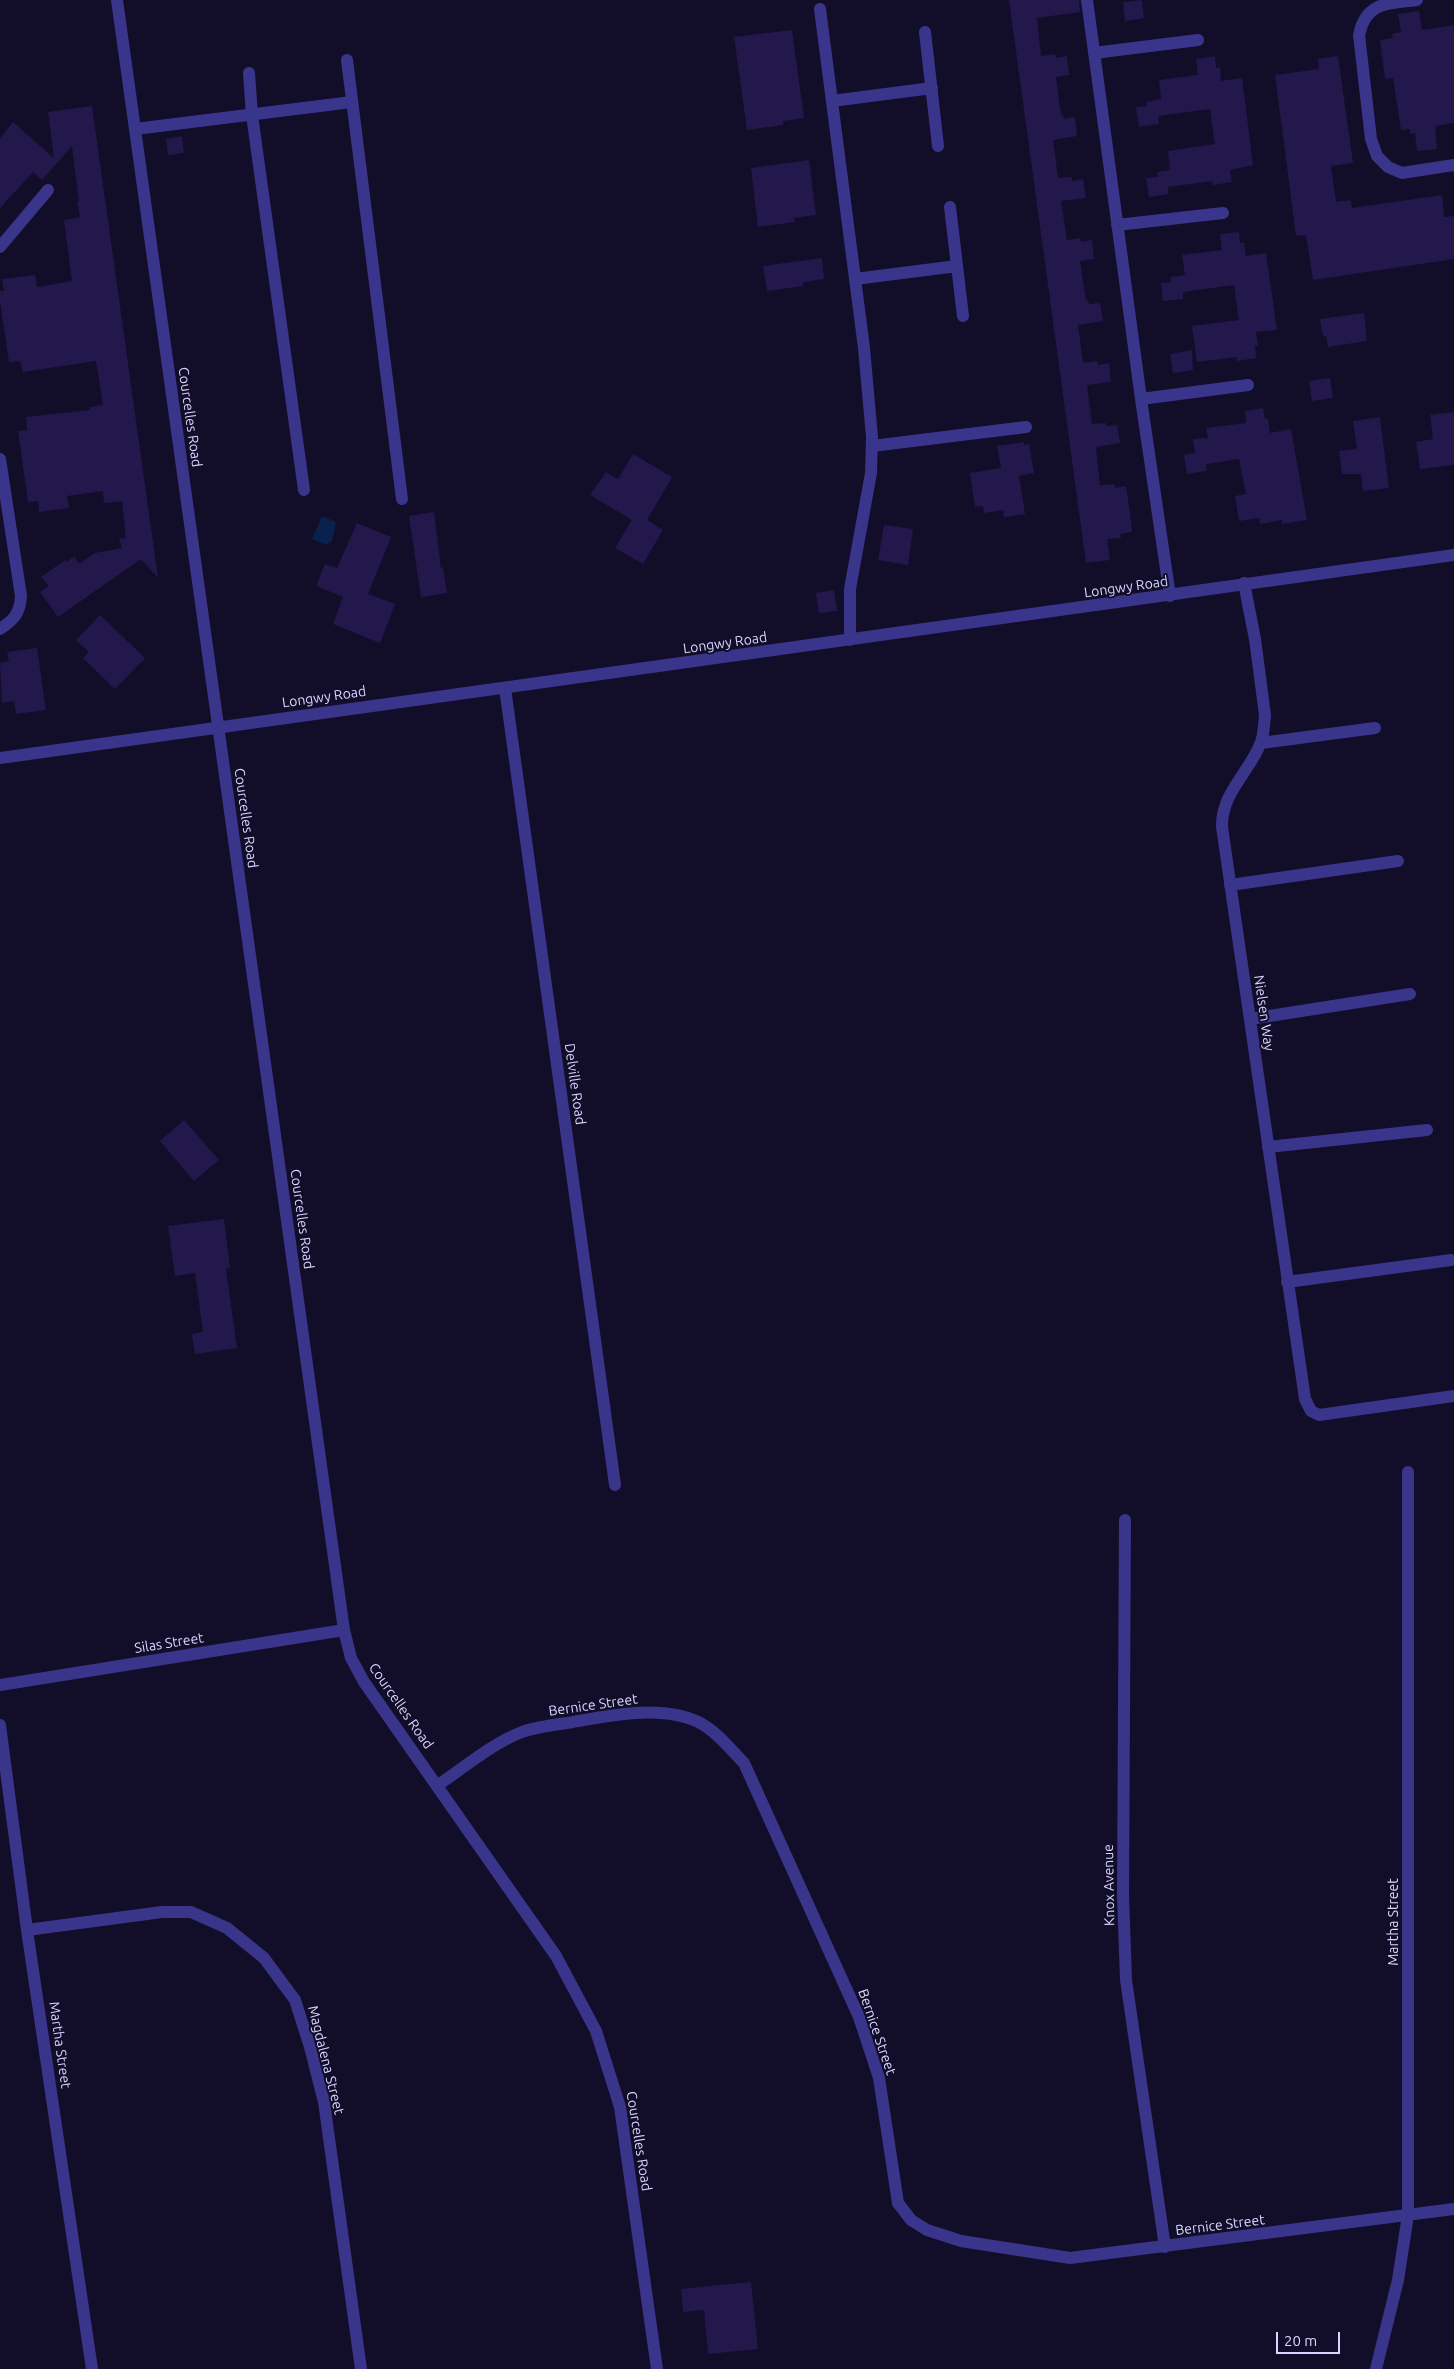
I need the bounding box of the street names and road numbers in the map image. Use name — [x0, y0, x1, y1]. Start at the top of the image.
street label: Courcelles Road — [175, 366, 205, 468]
street label: Longwy Road — [1083, 573, 1169, 601]
street label: Longwy Road — [682, 629, 768, 657]
street label: Longwy Road — [281, 683, 367, 711]
street label: Courcelles Road — [231, 767, 261, 869]
street label: Nielsen Way — [1250, 974, 1278, 1052]
street label: Delville Road — [561, 1042, 589, 1126]
street label: Courcelles Road — [287, 1168, 317, 1270]
street label: Silas Street — [133, 1629, 205, 1657]
street label: Courcelles Road — [365, 1660, 437, 1752]
street label: Bernice Street — [547, 1690, 639, 1720]
street label: Knox Avenue — [1100, 1844, 1118, 1926]
street label: Martha Street — [1385, 1878, 1401, 1966]
street label: Bernice Street — [854, 1987, 900, 2077]
street label: Martha Street — [46, 2000, 74, 2090]
street label: Magdalena Street — [304, 2004, 348, 2116]
street label: Courcelles Road — [623, 2090, 655, 2192]
street label: Bernice Street — [1174, 2211, 1266, 2239]

